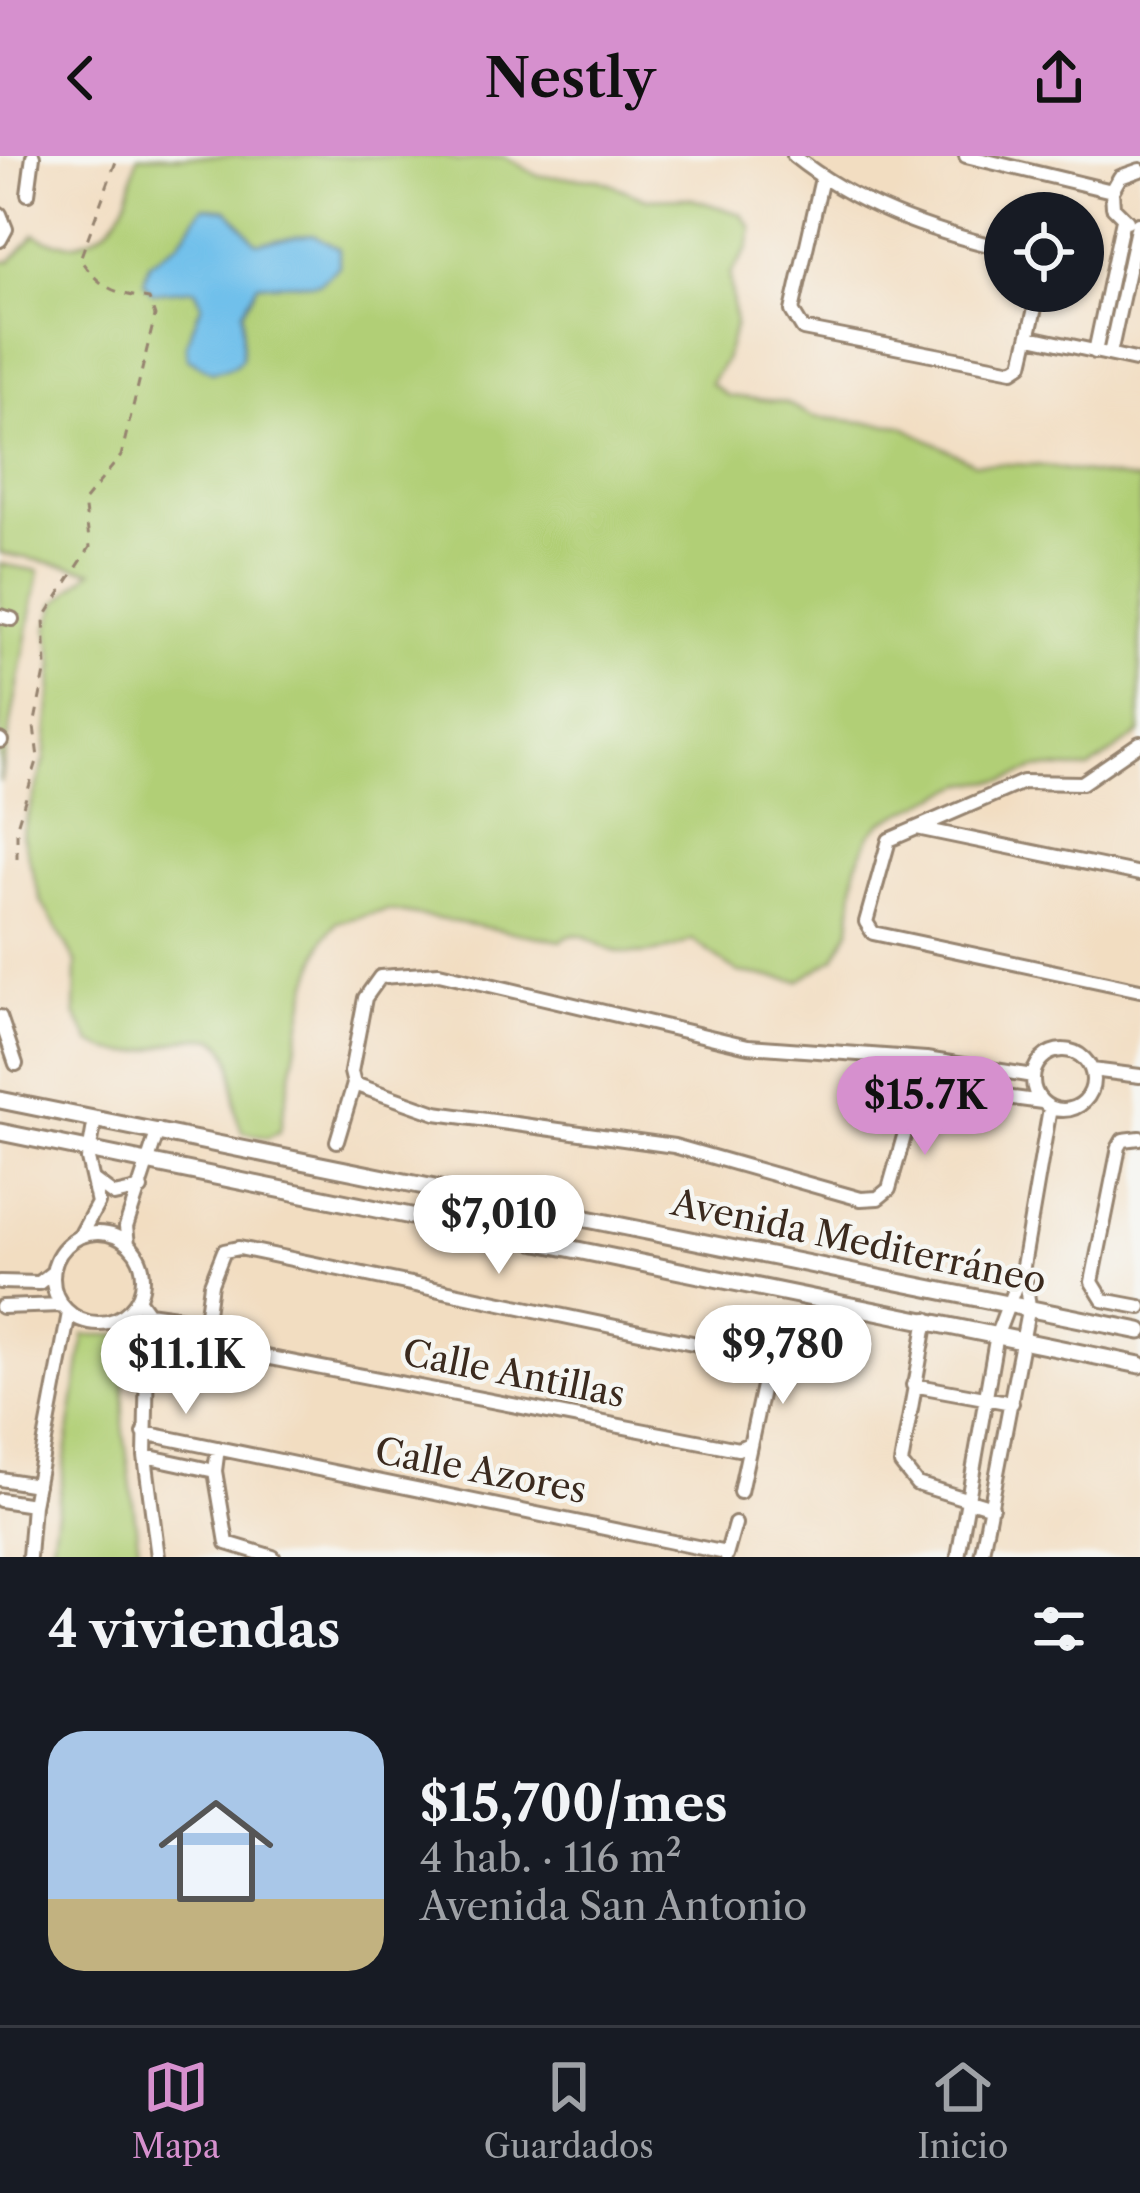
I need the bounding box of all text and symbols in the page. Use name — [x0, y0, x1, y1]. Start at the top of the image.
icon: back — [48, 45, 114, 111]
text: Nestly — [484, 45, 656, 111]
icon: share — [1026, 45, 1092, 111]
map controls — [984, 192, 1104, 312]
button: locate — [984, 192, 1104, 312]
pin: $15.7K — [827, 1056, 1023, 1158]
text: $15.7K — [864, 1071, 986, 1119]
pin: $7,010 — [401, 1175, 597, 1277]
street label: Avenida Mediterráneo — [667, 1180, 1050, 1302]
text: $7,010 — [440, 1190, 558, 1238]
pin: $9,780 — [685, 1305, 881, 1407]
pin: $11.1K — [88, 1315, 284, 1417]
text: $9,780 — [722, 1320, 844, 1368]
text: $11.1K — [128, 1330, 244, 1378]
street label: Calle Antillas — [399, 1330, 629, 1416]
street label: Calle Azores — [372, 1428, 590, 1512]
icon: filters — [1026, 1596, 1092, 1662]
text: 4 viviendas — [48, 1598, 340, 1660]
text: $15,700/mes — [420, 1772, 728, 1834]
icon: home — [144, 1779, 288, 1923]
text: 4 hab. · 116 m² — [420, 1834, 682, 1882]
text: Avenida San Antonio — [420, 1882, 807, 1930]
tab: Mapa — [132, 2054, 220, 2167]
tab: Guardados — [484, 2054, 654, 2167]
tab: Inicio — [917, 2054, 1008, 2167]

